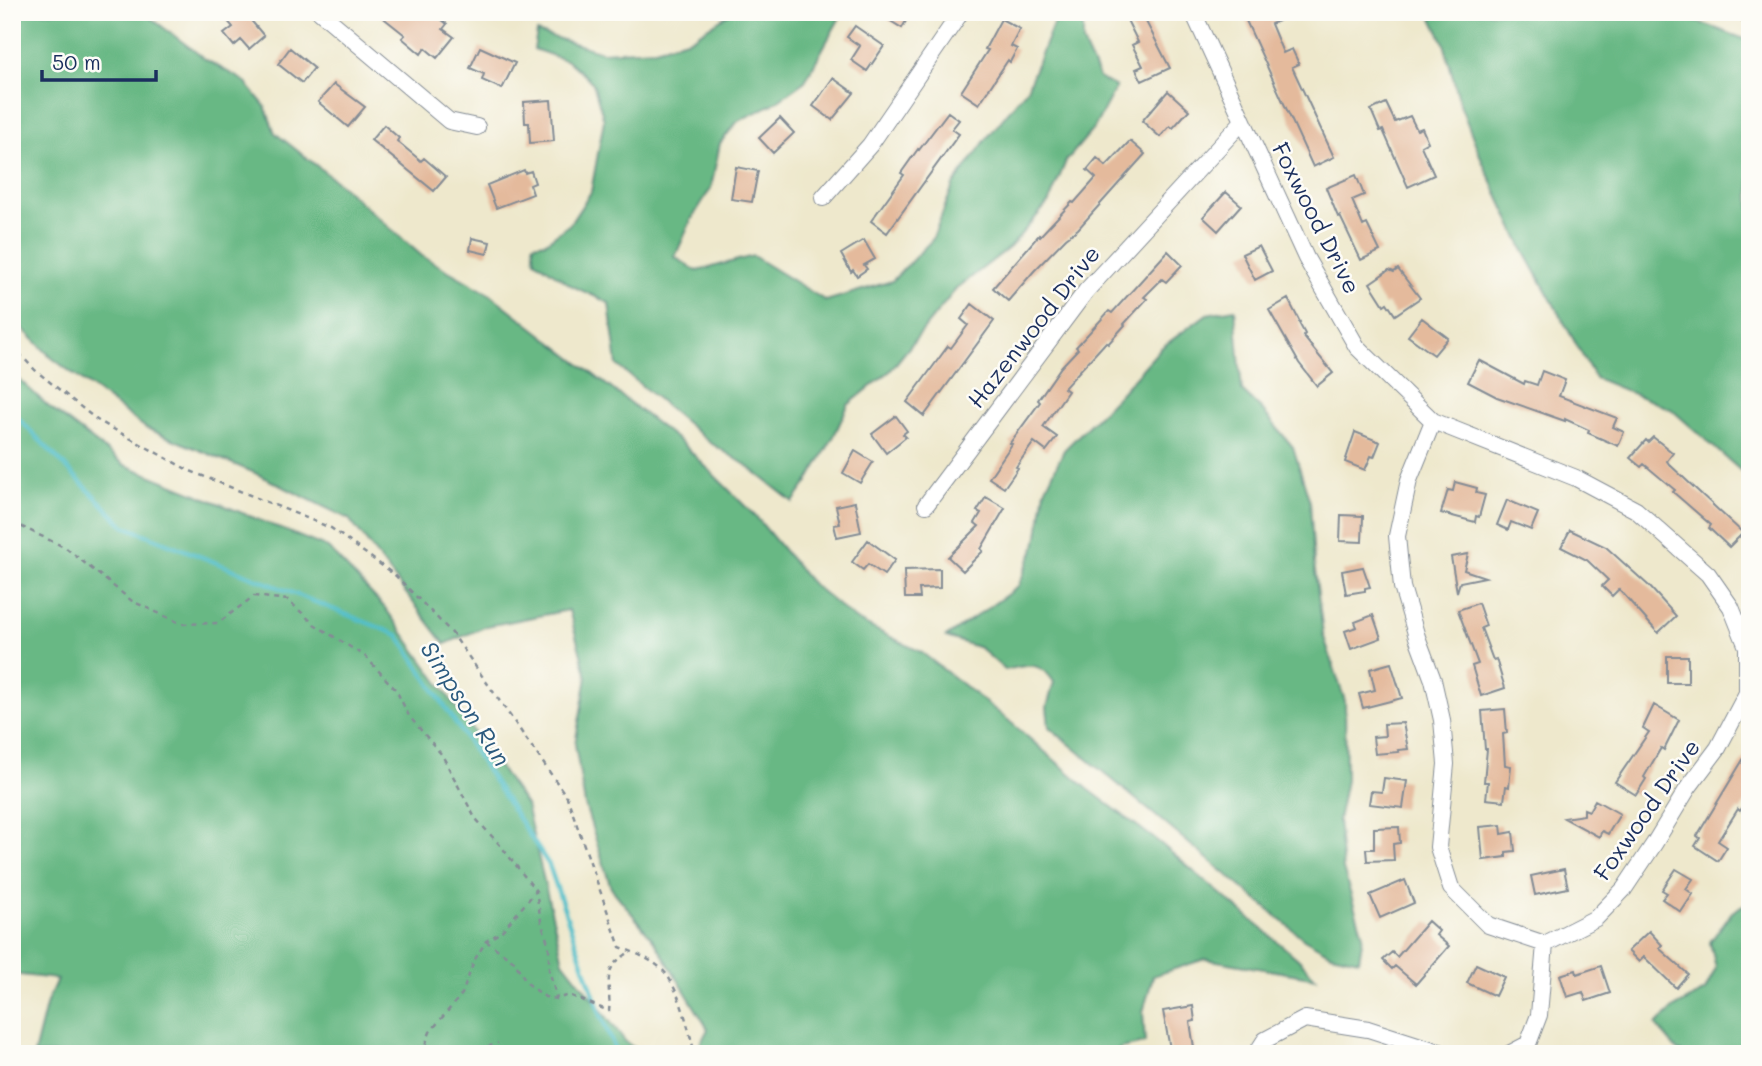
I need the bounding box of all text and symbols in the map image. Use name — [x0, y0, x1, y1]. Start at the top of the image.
scale bar — [42, 38, 156, 82]
text: 50 m — [52, 48, 101, 75]
street label: Foxwood Drive — [1266, 137, 1368, 298]
street label: Hazenwood Drive — [960, 239, 1106, 414]
water label: Simpson Run — [414, 635, 518, 772]
street label: Foxwood Drive — [1586, 733, 1706, 886]

